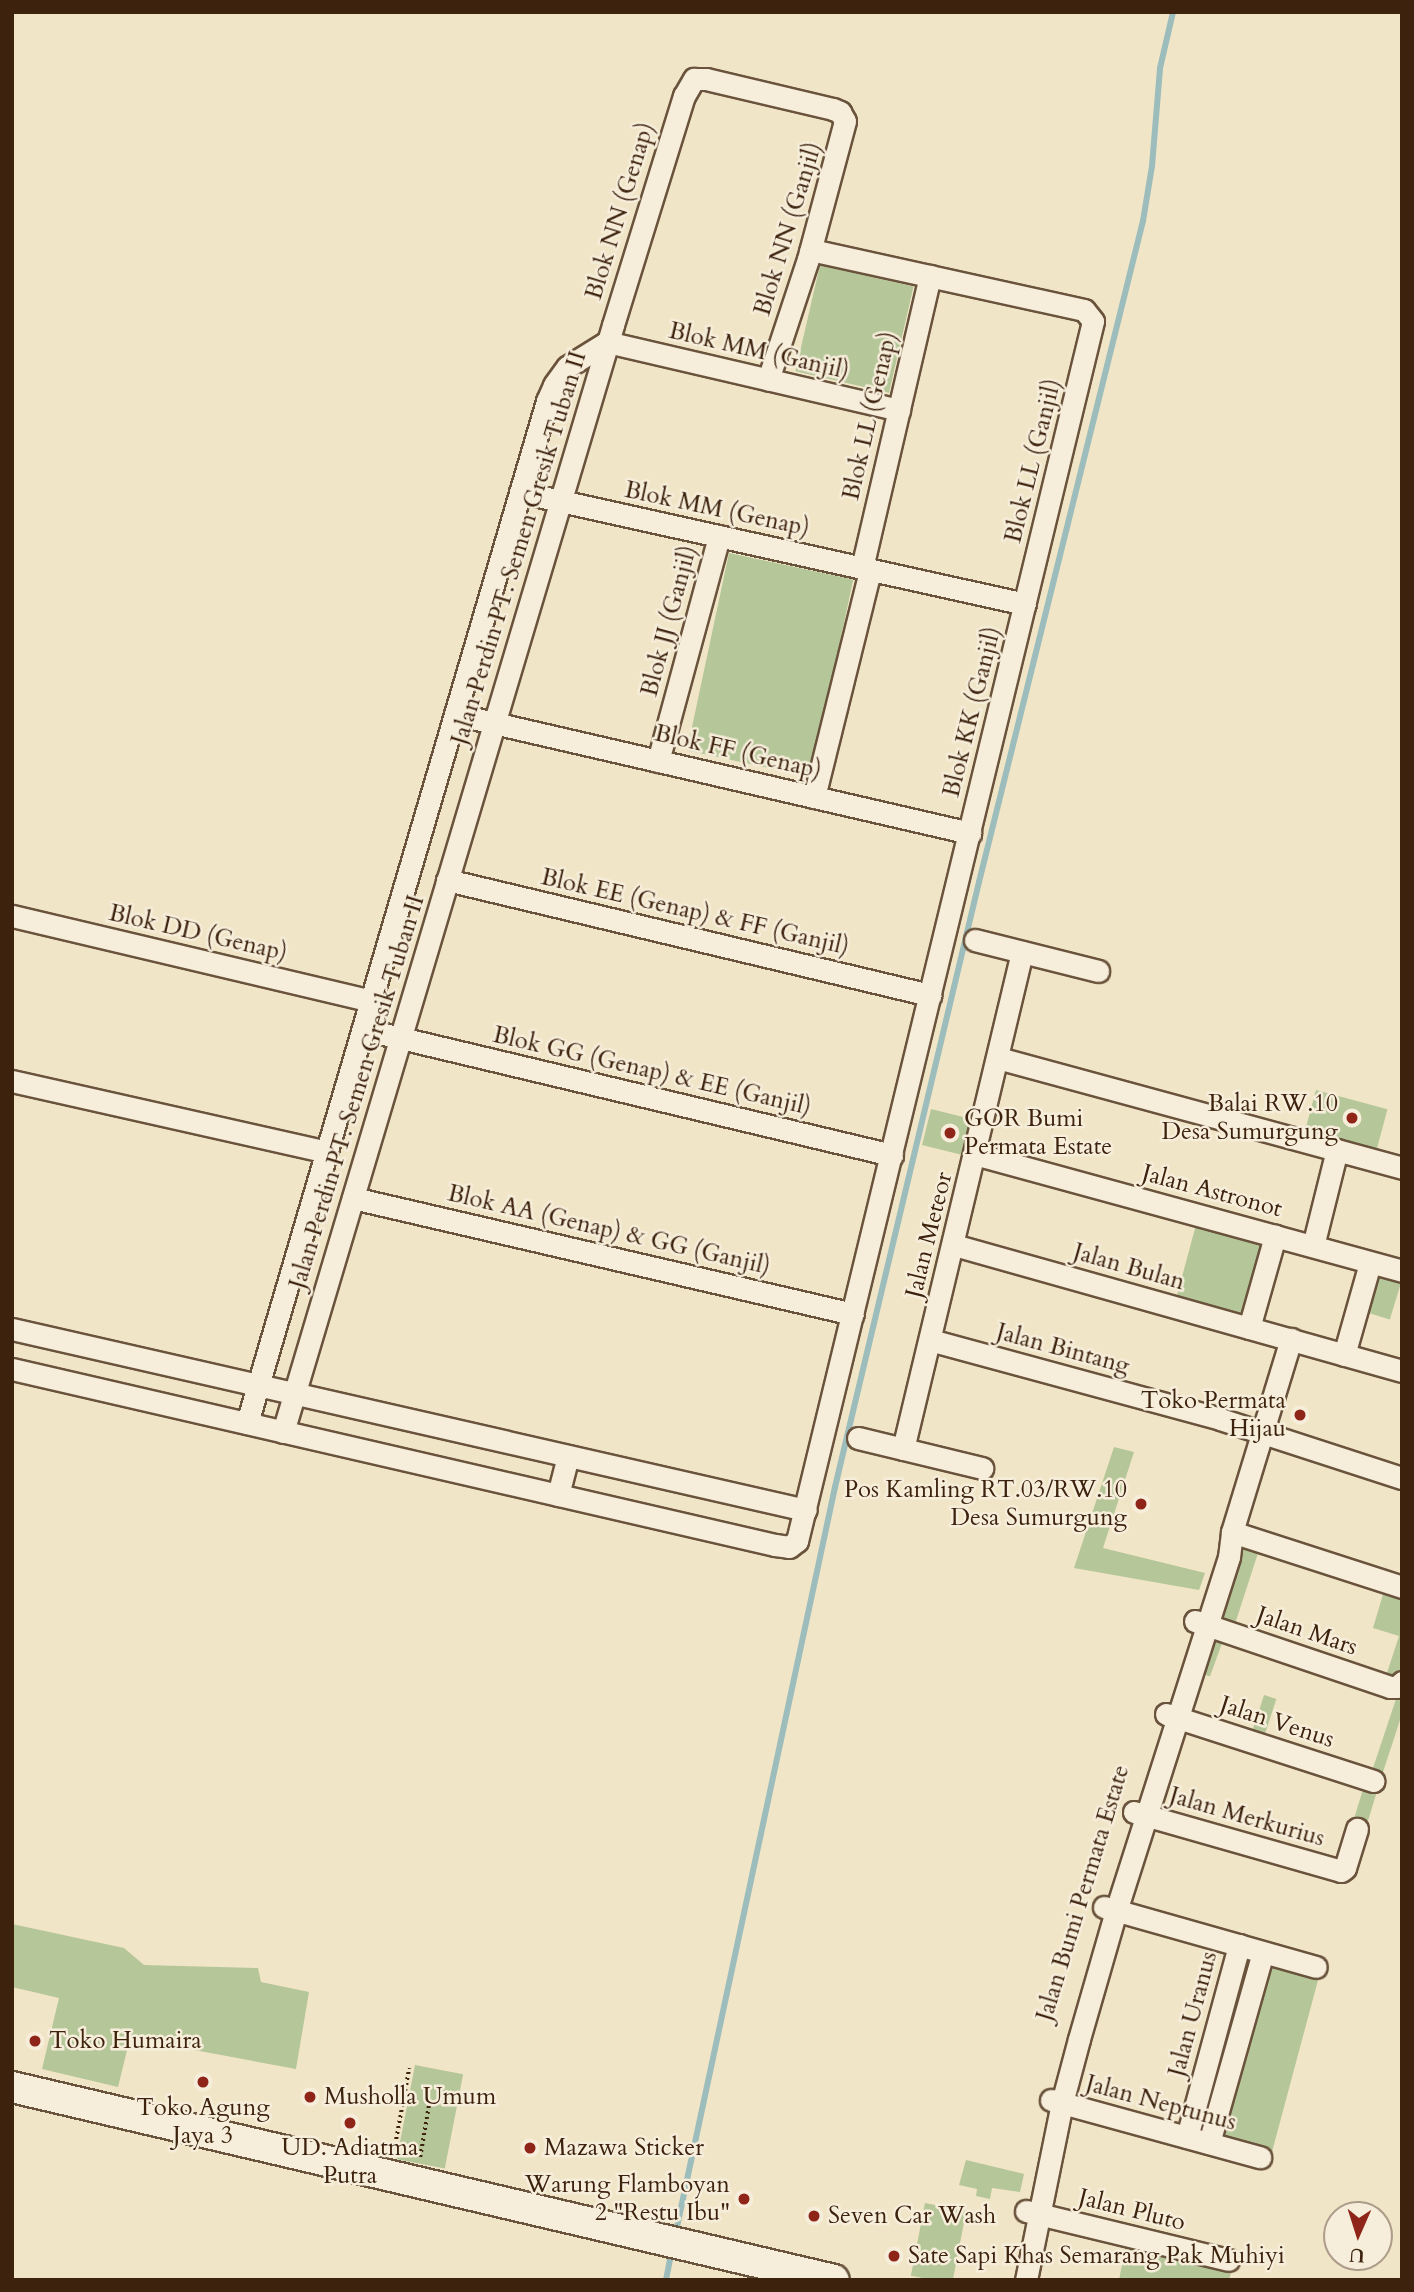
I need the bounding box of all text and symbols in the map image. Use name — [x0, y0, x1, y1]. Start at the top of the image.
street label: Blok NN (Genap) — [579, 119, 661, 303]
street label: Blok NN (Ganjil) — [748, 139, 828, 319]
street label: Blok MM (Ganjil) — [666, 316, 852, 386]
street label: Blok LL (Genap) — [837, 329, 903, 503]
street label: Jalan Perdin PT. Semen Gresik Tuban II — [445, 348, 593, 748]
street label: Blok LL (Ganjil) — [999, 376, 1067, 546]
street label: Blok MM (Genap) — [622, 475, 812, 543]
street label: Blok JJ (Ganjil) — [635, 542, 703, 700]
street label: Blok KK (Ganjil) — [937, 624, 1007, 800]
street label: Blok FF (Genap) — [652, 719, 824, 785]
street label: Blok EE (Genap) & FF (Ganjil) — [538, 863, 852, 961]
street label: Jalan Perdin PT. Semen Gresik Tuban II — [283, 892, 431, 1292]
street label: Blok DD (Genap) — [106, 898, 290, 968]
street label: Blok GG (Genap) & EE (Ganjil) — [490, 1020, 814, 1122]
place label: Balai RW.10 Desa Sumurgung — [1162, 1090, 1338, 1146]
place label: GOR Bumi Permata Estate — [964, 1105, 1112, 1161]
marker: Balai RW.10 Desa Sumurgung — [1344, 1110, 1360, 1126]
marker: GOR Bumi Permata Estate — [942, 1125, 958, 1141]
street label: Jalan Astronot — [1139, 1158, 1285, 1224]
street label: Jalan Meteor — [899, 1169, 959, 1301]
street label: Blok AA (Genap) & GG (Ganjil) — [445, 1179, 773, 1281]
street label: Jalan Bulan — [1070, 1237, 1188, 1297]
street label: Jalan Bintang — [993, 1317, 1133, 1381]
place label: Toko Permata Hijau — [1141, 1387, 1286, 1443]
marker: Toko Permata Hijau — [1292, 1407, 1308, 1423]
place label: Pos Kamling RT.03/RW.10 Desa Sumurgung — [844, 1476, 1127, 1532]
marker: Pos Kamling RT.03/RW.10 Desa Sumurgung — [1133, 1496, 1149, 1512]
street label: Jalan Mars — [1253, 1600, 1361, 1662]
street label: Jalan Venus — [1216, 1690, 1338, 1754]
street label: Jalan Bumi Permata Estate — [1030, 1761, 1136, 2025]
street label: Jalan Merkurius — [1166, 1781, 1328, 1853]
street label: Jalan Uranus — [1162, 1948, 1224, 2080]
place label: Toko Humaira — [49, 2027, 202, 2055]
marker: Toko Humaira — [27, 2033, 43, 2049]
street label: Jalan Neptunus — [1083, 2069, 1239, 2137]
marker: Toko Agung Jaya 3 — [195, 2074, 211, 2090]
place label: Musholla Umum — [324, 2083, 496, 2111]
marker: Musholla Umum — [302, 2089, 318, 2105]
place label: Toko Agung Jaya 3 — [136, 2094, 270, 2150]
marker: UD. Adiatma Putra — [342, 2115, 358, 2131]
place label: UD. Adiatma Putra — [282, 2134, 418, 2190]
place label: Mazawa Sticker — [544, 2134, 704, 2162]
marker: Mazawa Sticker — [522, 2140, 538, 2156]
place label: Warung Flamboyan 2 "Restu Ibu" — [525, 2171, 730, 2227]
street label: Jalan Pluto — [1076, 2183, 1188, 2237]
marker: Warung Flamboyan 2 "Restu Ibu" — [736, 2191, 752, 2207]
north arrow — [1323, 2201, 1393, 2271]
place label: Seven Car Wash — [828, 2202, 996, 2230]
marker: Seven Car Wash — [806, 2208, 822, 2224]
place label: Sate Sapi Khas Semarang Pak Muhiyi — [908, 2242, 1285, 2270]
text: U — [1349, 2242, 1365, 2268]
marker: Sate Sapi Khas Semarang Pak Muhiyi — [886, 2248, 902, 2264]

